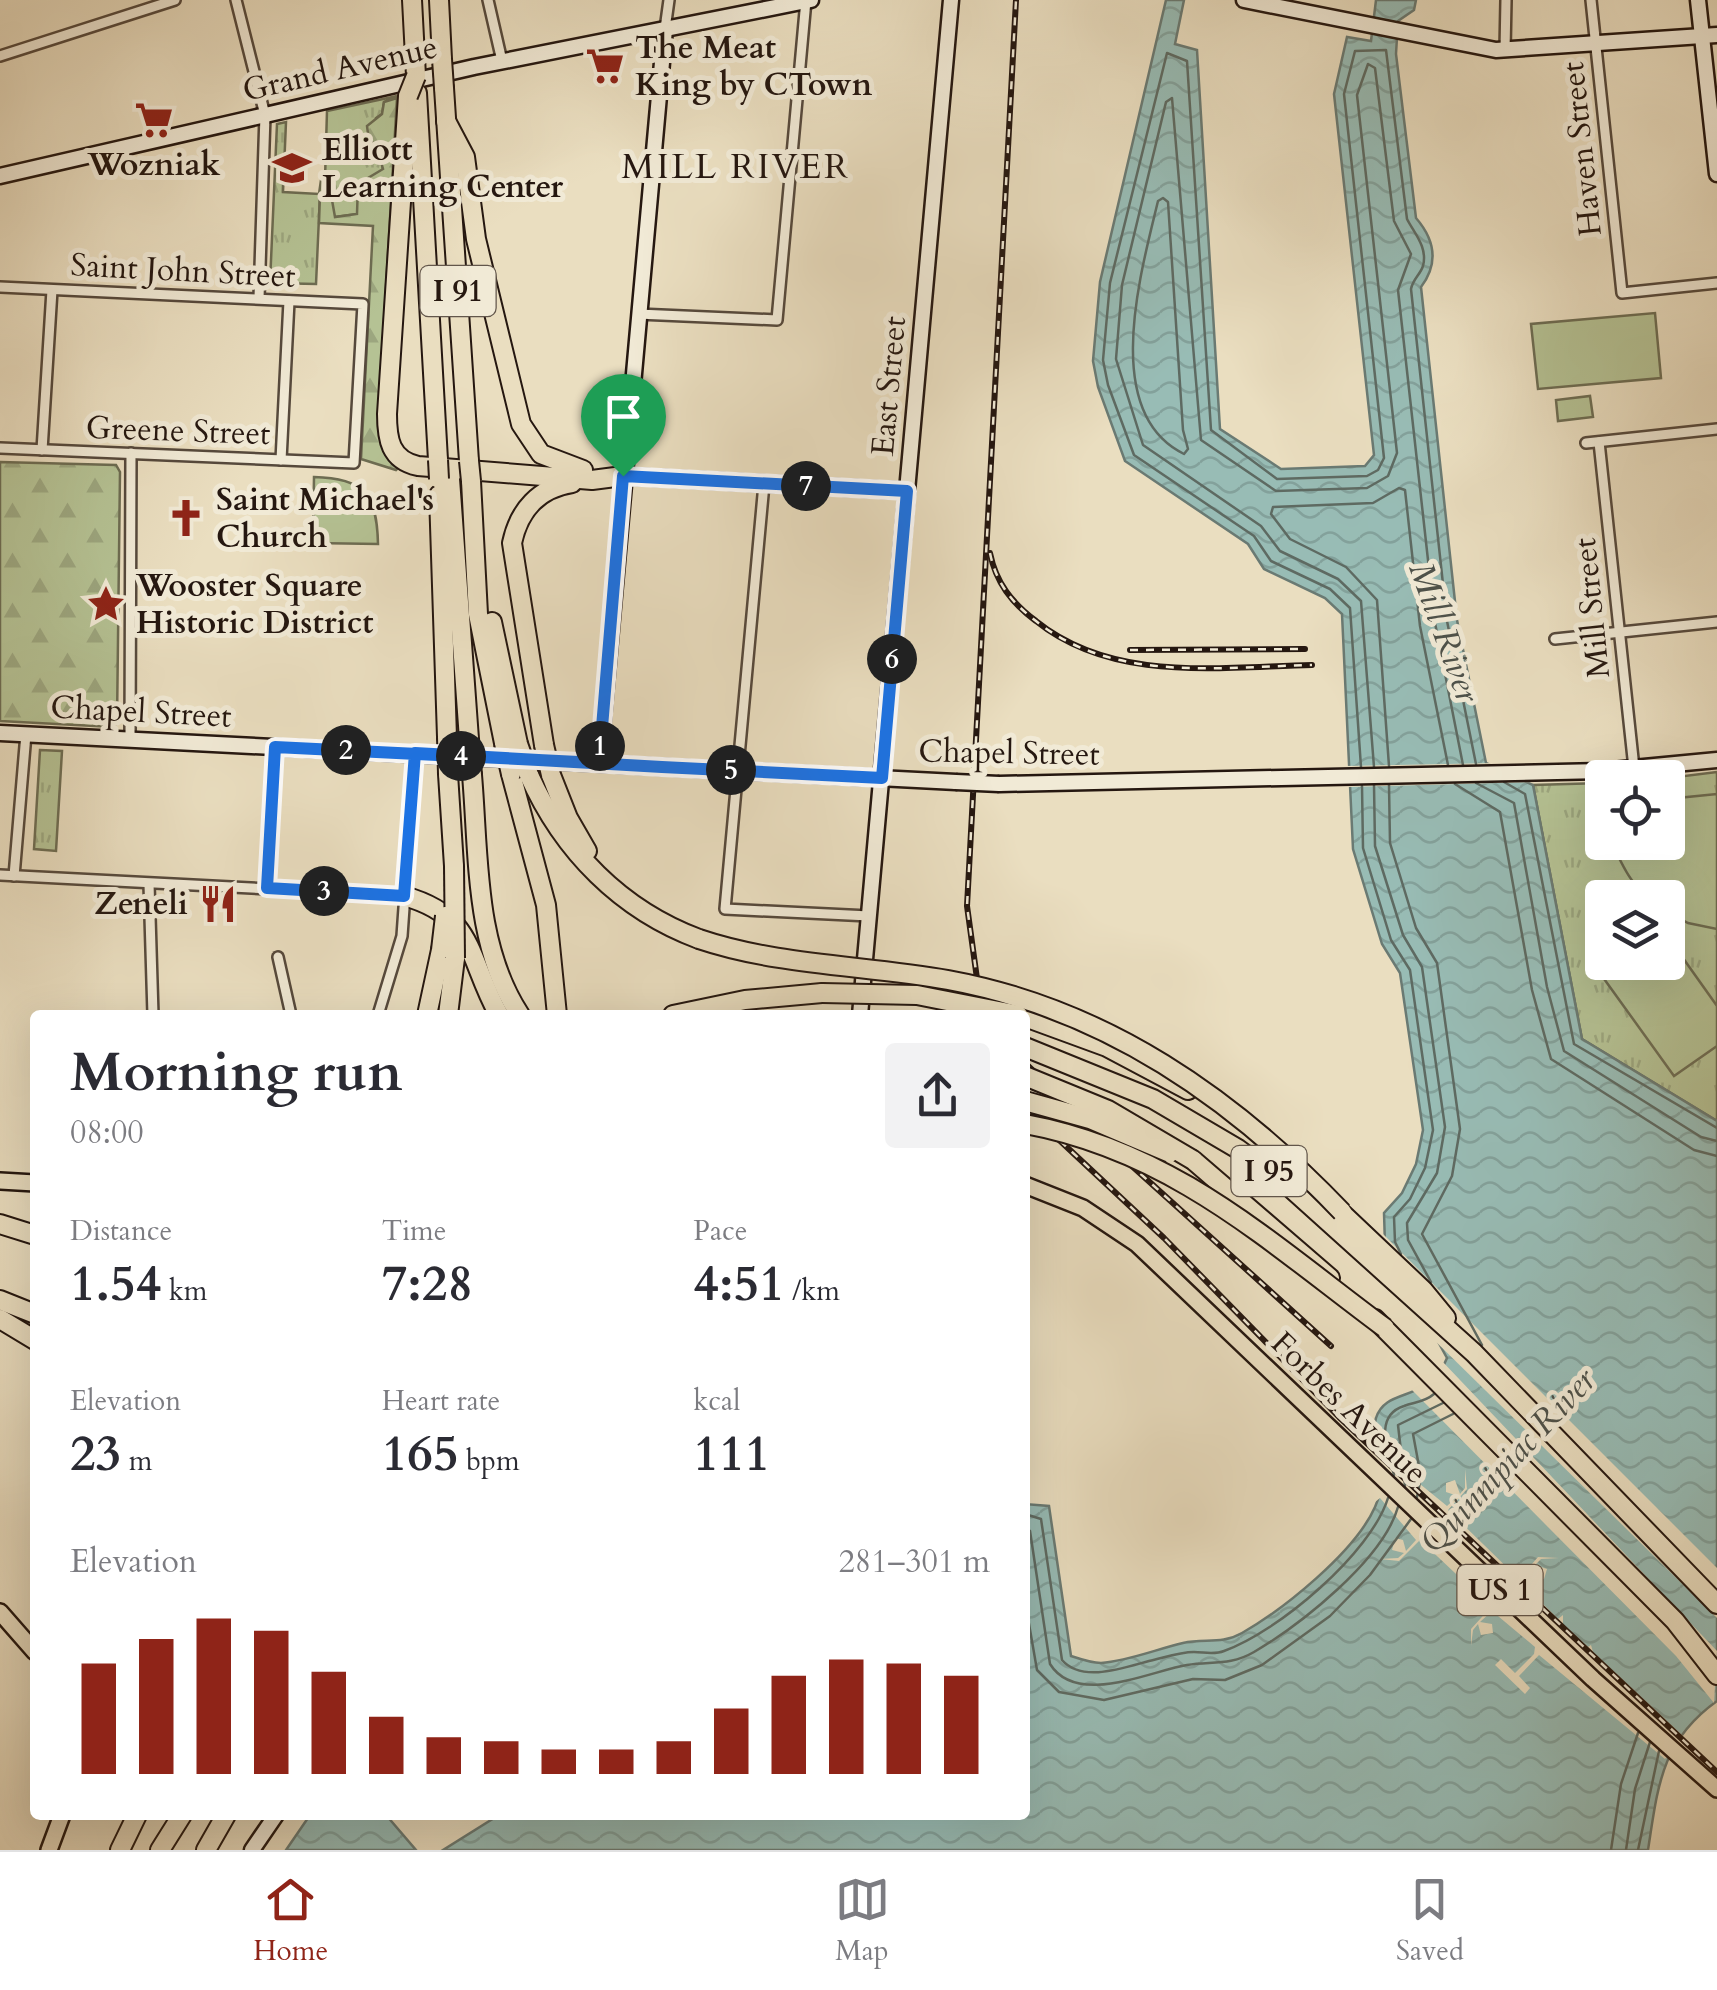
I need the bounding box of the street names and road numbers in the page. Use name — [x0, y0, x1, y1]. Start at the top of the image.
street label: Grand Avenue — [238, 25, 442, 113]
street label: Haven Street — [1551, 60, 1613, 238]
street label: Saint John Street — [69, 243, 297, 299]
road number: I 91 — [420, 266, 496, 316]
street label: East Street — [861, 314, 917, 458]
street label: Greene Street — [85, 406, 271, 456]
street label: Mill Street — [1563, 536, 1621, 680]
street label: Chapel Street — [49, 685, 233, 739]
street label: Chapel Street — [918, 729, 1100, 777]
road number: I 95 — [1232, 1146, 1306, 1196]
street label: Forbes Avenue — [1261, 1322, 1437, 1494]
road number: US 1 — [1458, 1565, 1542, 1615]

